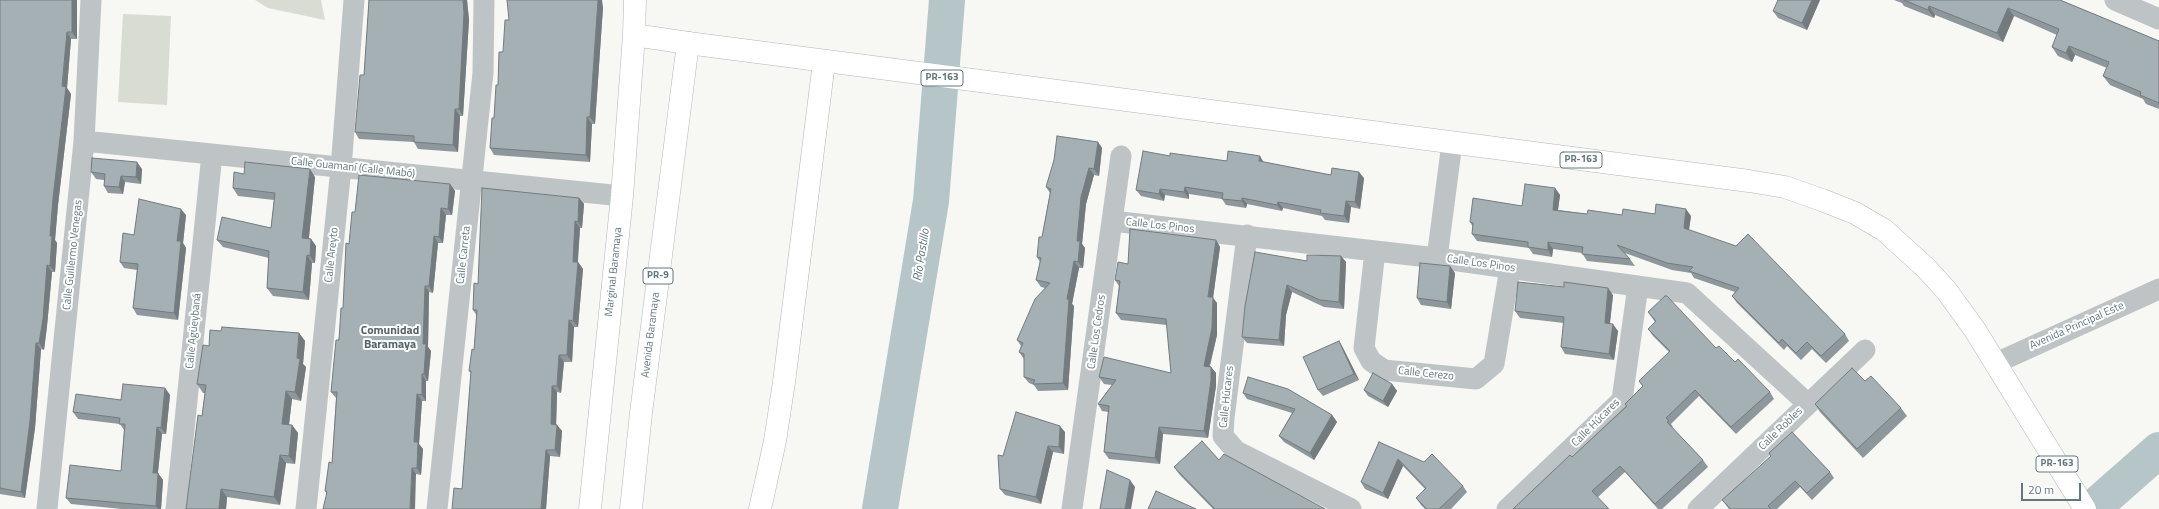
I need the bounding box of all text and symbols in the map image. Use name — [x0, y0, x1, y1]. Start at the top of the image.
road number: PR-163 — [921, 70, 963, 86]
road number: PR-163 — [1560, 152, 1602, 168]
street label: Calle Guamaní (Calle Mabó) — [290, 155, 416, 181]
street label: Calle Guillermo Venegas — [61, 199, 85, 311]
street label: Calle Los Pinos — [1125, 216, 1195, 236]
street label: Calle Carreta — [454, 225, 474, 285]
street label: Calle Areyto — [323, 227, 341, 283]
street label: Marginal Baramaya — [603, 227, 625, 317]
water label: Río Pastillo — [911, 228, 933, 282]
street label: Calle Los Pinos — [1446, 253, 1516, 275]
road number: PR-9 — [643, 268, 673, 284]
street label: Avenida Baramaya — [639, 291, 663, 379]
street label: Calle Agüeybaná — [183, 293, 205, 369]
street label: Calle Los Cedros — [1085, 294, 1109, 370]
street label: Avenida Principal Este — [2028, 299, 2126, 353]
district label: Comunidad Baramaya — [361, 324, 419, 352]
street label: Calle Húcares — [1217, 365, 1237, 429]
street label: Calle Cerezo — [1397, 365, 1455, 383]
street label: Calle Húcares — [1569, 396, 1623, 450]
street label: Calle Robles — [1756, 405, 1806, 453]
road number: PR-163 — [2036, 456, 2078, 472]
scale bar — [2023, 475, 2083, 501]
text: 20 m — [2028, 480, 2054, 499]

